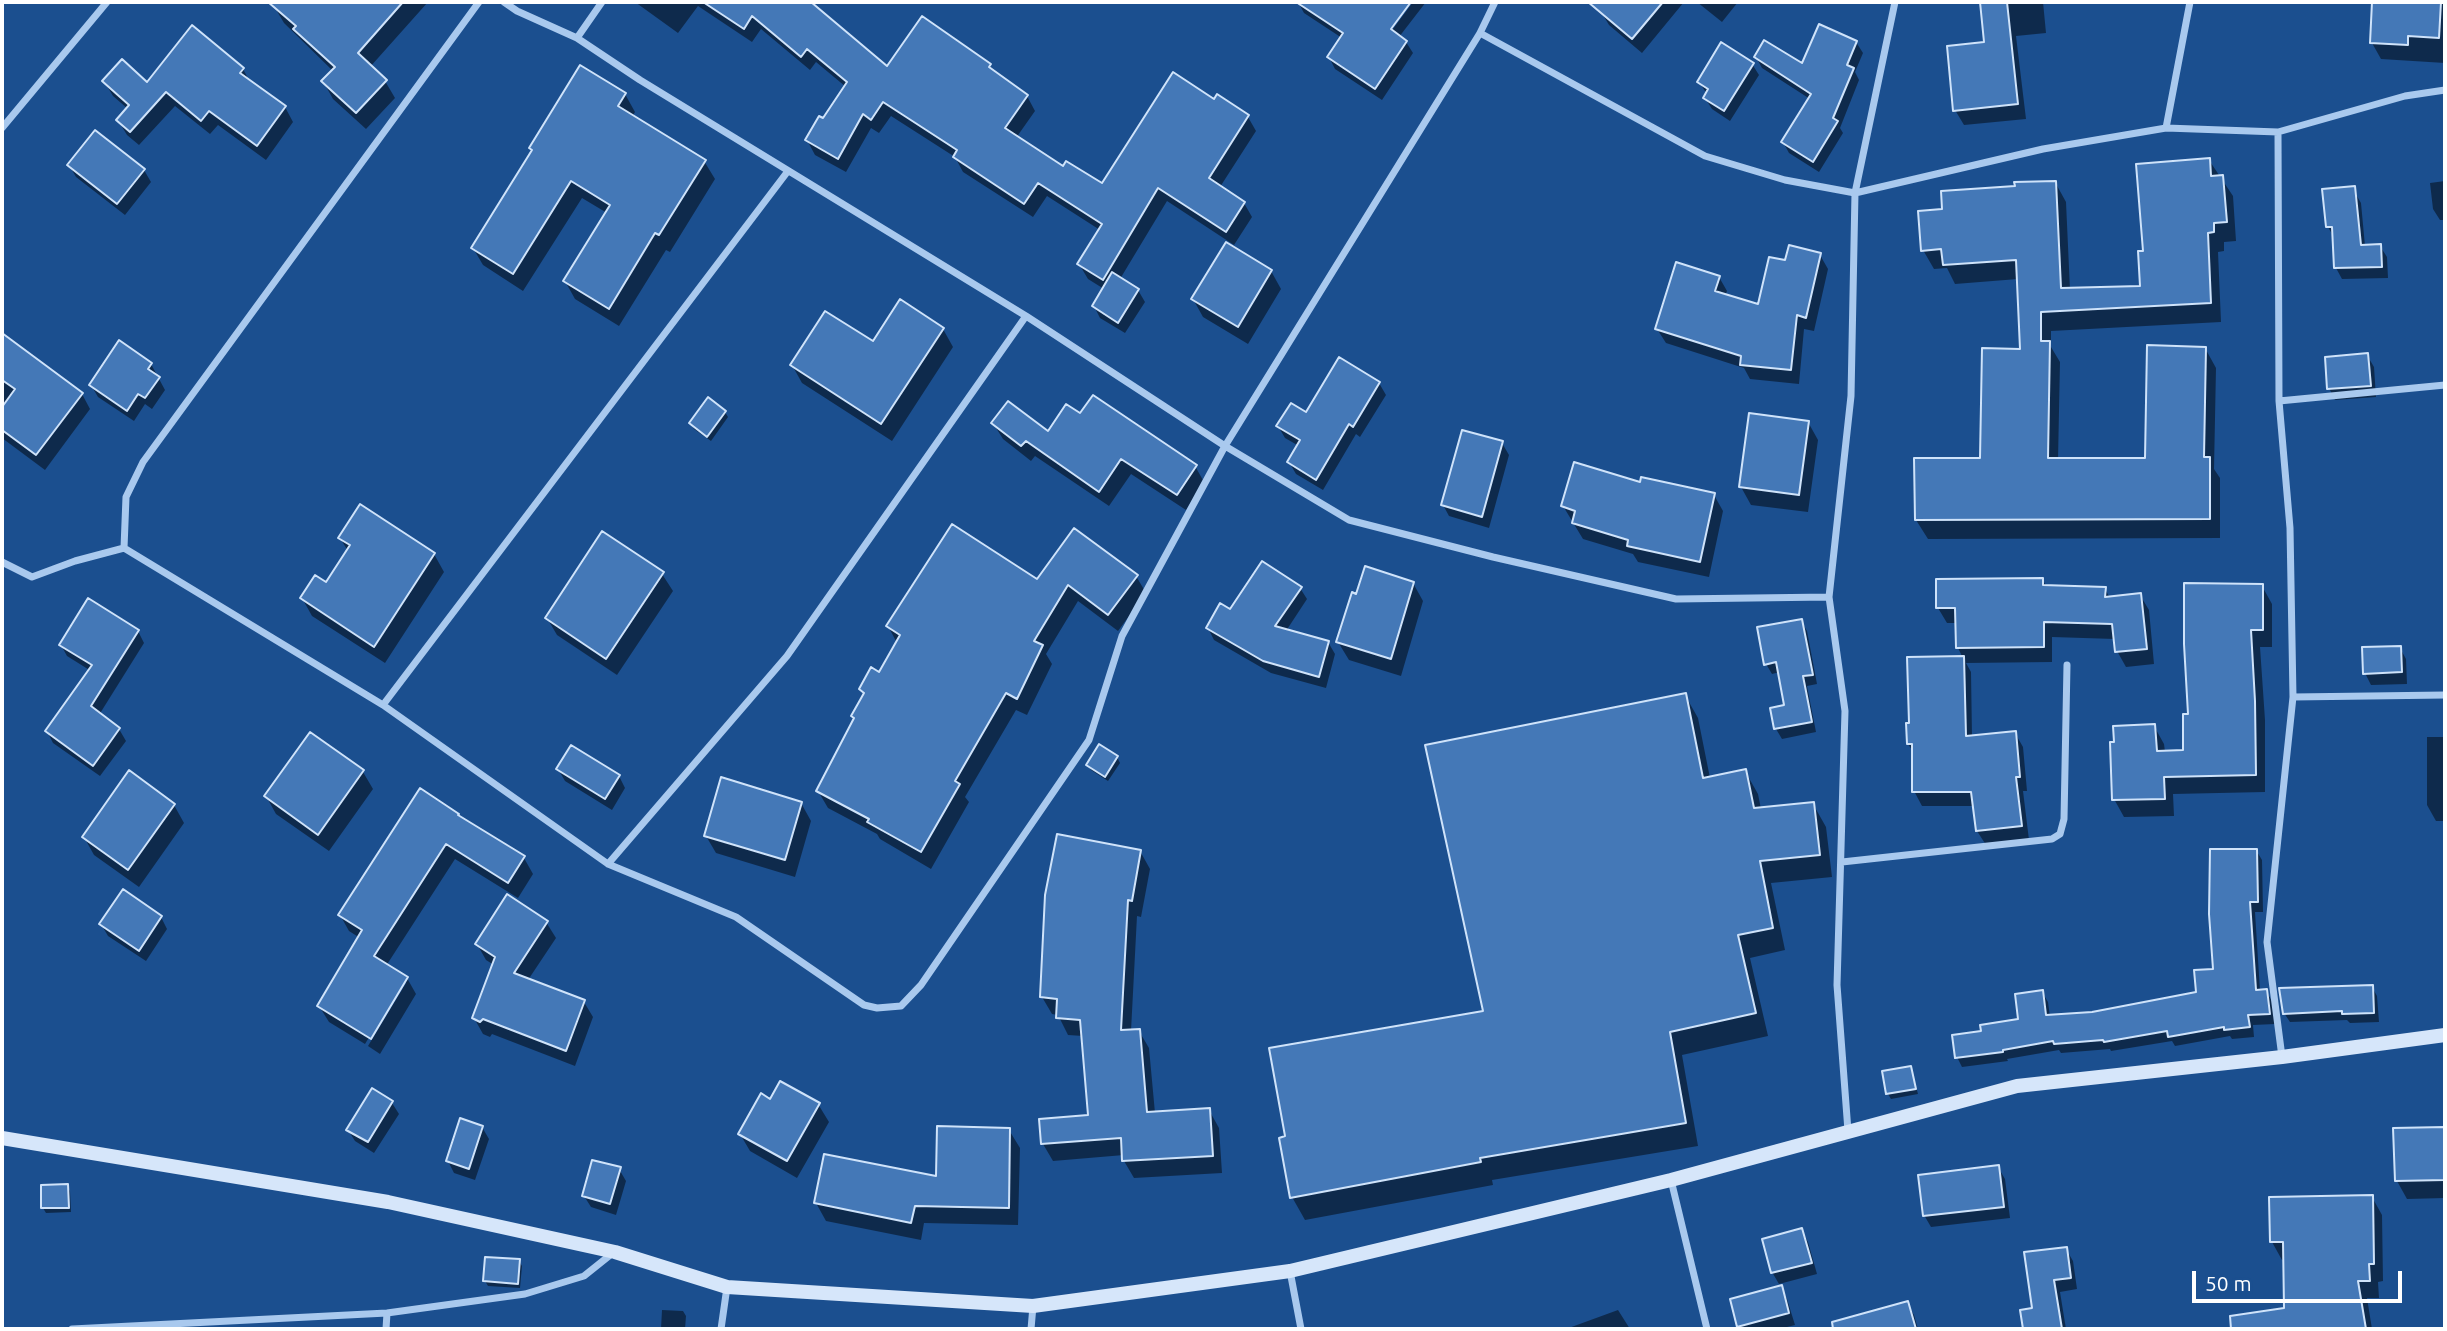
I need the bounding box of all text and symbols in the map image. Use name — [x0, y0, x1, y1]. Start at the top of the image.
scale bar — [2195, 1258, 2405, 1302]
text: 50 m — [2205, 1271, 2252, 1295]

